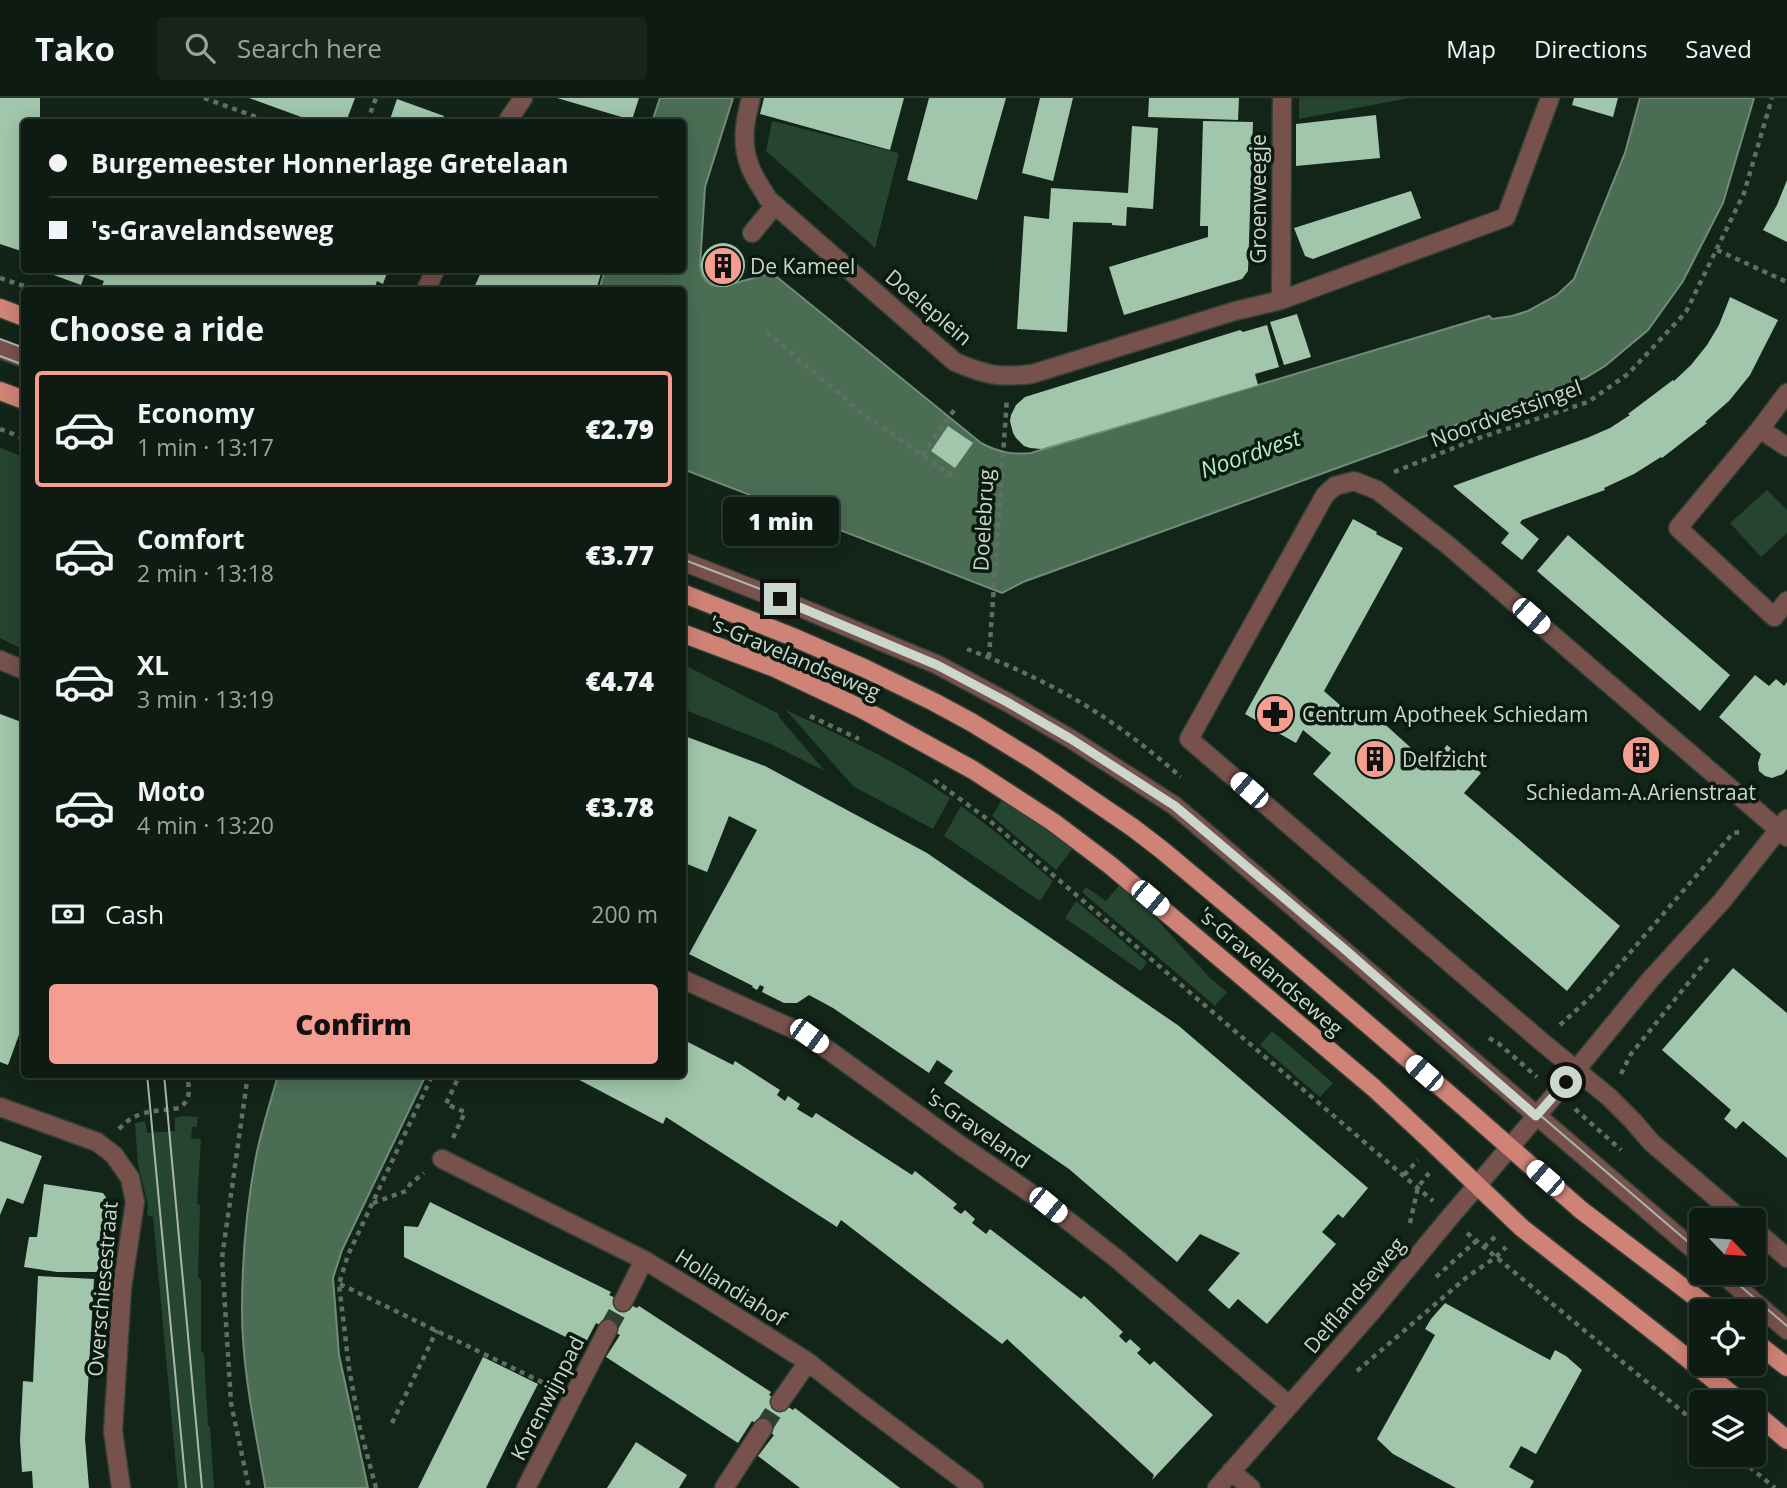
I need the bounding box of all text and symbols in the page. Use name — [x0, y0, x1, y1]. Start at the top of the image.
search box — [157, 17, 647, 80]
text: Tako — [35, 26, 115, 71]
icon: search — [181, 29, 219, 67]
text: Search here — [237, 30, 382, 66]
text: Map — [1446, 32, 1496, 65]
text: Directions — [1534, 32, 1647, 65]
text: Saved — [1685, 32, 1752, 65]
street label: Groenweegje — [1244, 134, 1272, 264]
text: Burgemeester Honnerlage Gretelaan — [91, 145, 569, 181]
text: 's-Gravelandseweg — [91, 212, 333, 248]
building icon: De Kameel — [702, 245, 744, 287]
place label: De Kameel — [750, 252, 855, 280]
street label: Doeleplein — [880, 263, 978, 351]
text: Choose a ride — [49, 307, 264, 350]
street label: Noordvestsingel — [1427, 373, 1585, 453]
text: Economy — [137, 395, 255, 431]
icon: car — [53, 398, 116, 461]
text: €2.79 — [586, 411, 654, 447]
water label: Noordvest — [1196, 420, 1306, 485]
text: 1 min · 13:17 — [137, 431, 274, 463]
street label: Doelebrug — [966, 468, 1000, 572]
callout: 1 min — [722, 498, 838, 546]
text: 1 min — [748, 505, 814, 537]
text: Comfort — [137, 521, 244, 557]
icon: car — [53, 524, 116, 587]
text: €3.77 — [586, 537, 654, 573]
text: 2 min · 13:18 — [137, 557, 274, 589]
route end — [764, 583, 796, 615]
car — [1509, 594, 1554, 638]
street label: 's-Gravelandseweg — [705, 608, 885, 706]
text: XL — [137, 647, 169, 683]
icon: car — [53, 650, 116, 713]
text: €4.74 — [586, 663, 654, 699]
text: 3 min · 13:19 — [137, 683, 274, 715]
pharmacy icon: Centrum Apotheek Schiedam — [1254, 693, 1296, 735]
place label: Centrum Apotheek Schiedam — [1302, 700, 1588, 728]
building icon: Schiedam-A.Arienstraat — [1620, 734, 1662, 776]
building icon: Delfzicht — [1354, 738, 1396, 780]
place label: Delfzicht — [1402, 745, 1487, 773]
car — [1227, 768, 1272, 812]
text: Moto — [137, 773, 205, 809]
icon: car — [53, 776, 116, 839]
place label: Schiedam-A.Arienstraat — [1526, 778, 1756, 806]
text: €3.78 — [586, 789, 654, 825]
text: 4 min · 13:20 — [137, 809, 274, 841]
car — [1128, 876, 1173, 920]
icon: cash — [49, 895, 87, 933]
text: Cash — [105, 896, 164, 932]
text: 200 m — [591, 898, 658, 930]
street label: 's-Gravelandseweg — [1193, 900, 1349, 1042]
button: Confirm — [49, 984, 658, 1064]
car — [786, 1015, 833, 1057]
car — [1402, 1051, 1447, 1095]
route start — [1550, 1066, 1582, 1098]
street label: 's-Graveland — [920, 1082, 1036, 1174]
car — [1523, 1156, 1568, 1200]
car — [1026, 1184, 1071, 1226]
street label: Overschiesestraat — [80, 1200, 124, 1378]
north arrow — [1689, 1208, 1766, 1284]
map controls — [1689, 1208, 1766, 1467]
street label: Delflandseweg — [1297, 1231, 1411, 1359]
street label: Hollandiahof — [670, 1242, 793, 1333]
button: locate — [1689, 1299, 1766, 1376]
street label: Korenwijnpad — [504, 1331, 590, 1465]
button: layers — [1689, 1390, 1766, 1467]

